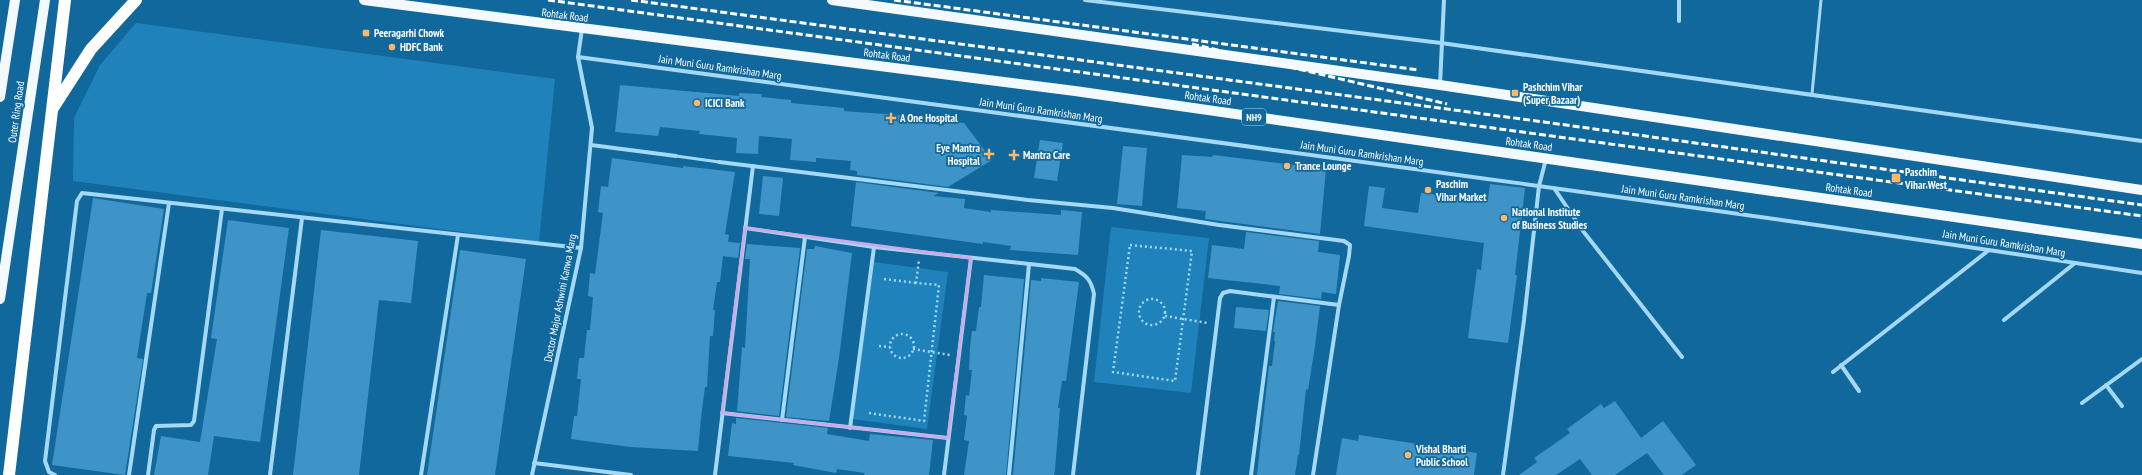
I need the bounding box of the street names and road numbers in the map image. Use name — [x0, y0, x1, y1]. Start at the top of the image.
street label: Rohtak Road — [541, 5, 589, 25]
street label: Rohtak Road — [863, 45, 911, 65]
street label: Jain Muni Guru Ramkrishan Marg — [657, 51, 783, 83]
street label: Outer Ring Road — [5, 80, 27, 144]
street label: Rohtak Road — [1184, 88, 1232, 108]
street label: Jain Muni Guru Ramkrishan Marg — [978, 94, 1104, 126]
road number: NH9 — [1242, 109, 1266, 125]
street label: Rohtak Road — [1505, 134, 1553, 154]
street label: Jain Muni Guru Ramkrishan Marg — [1299, 137, 1425, 169]
street label: Rohtak Road — [1825, 180, 1873, 200]
street label: Jain Muni Guru Ramkrishan Marg — [1620, 181, 1746, 213]
street label: Jain Muni Guru Ramkrishan Marg — [1941, 226, 2067, 260]
street label: Doctor Major Ashwini Kanwa Marg — [541, 233, 579, 363]

